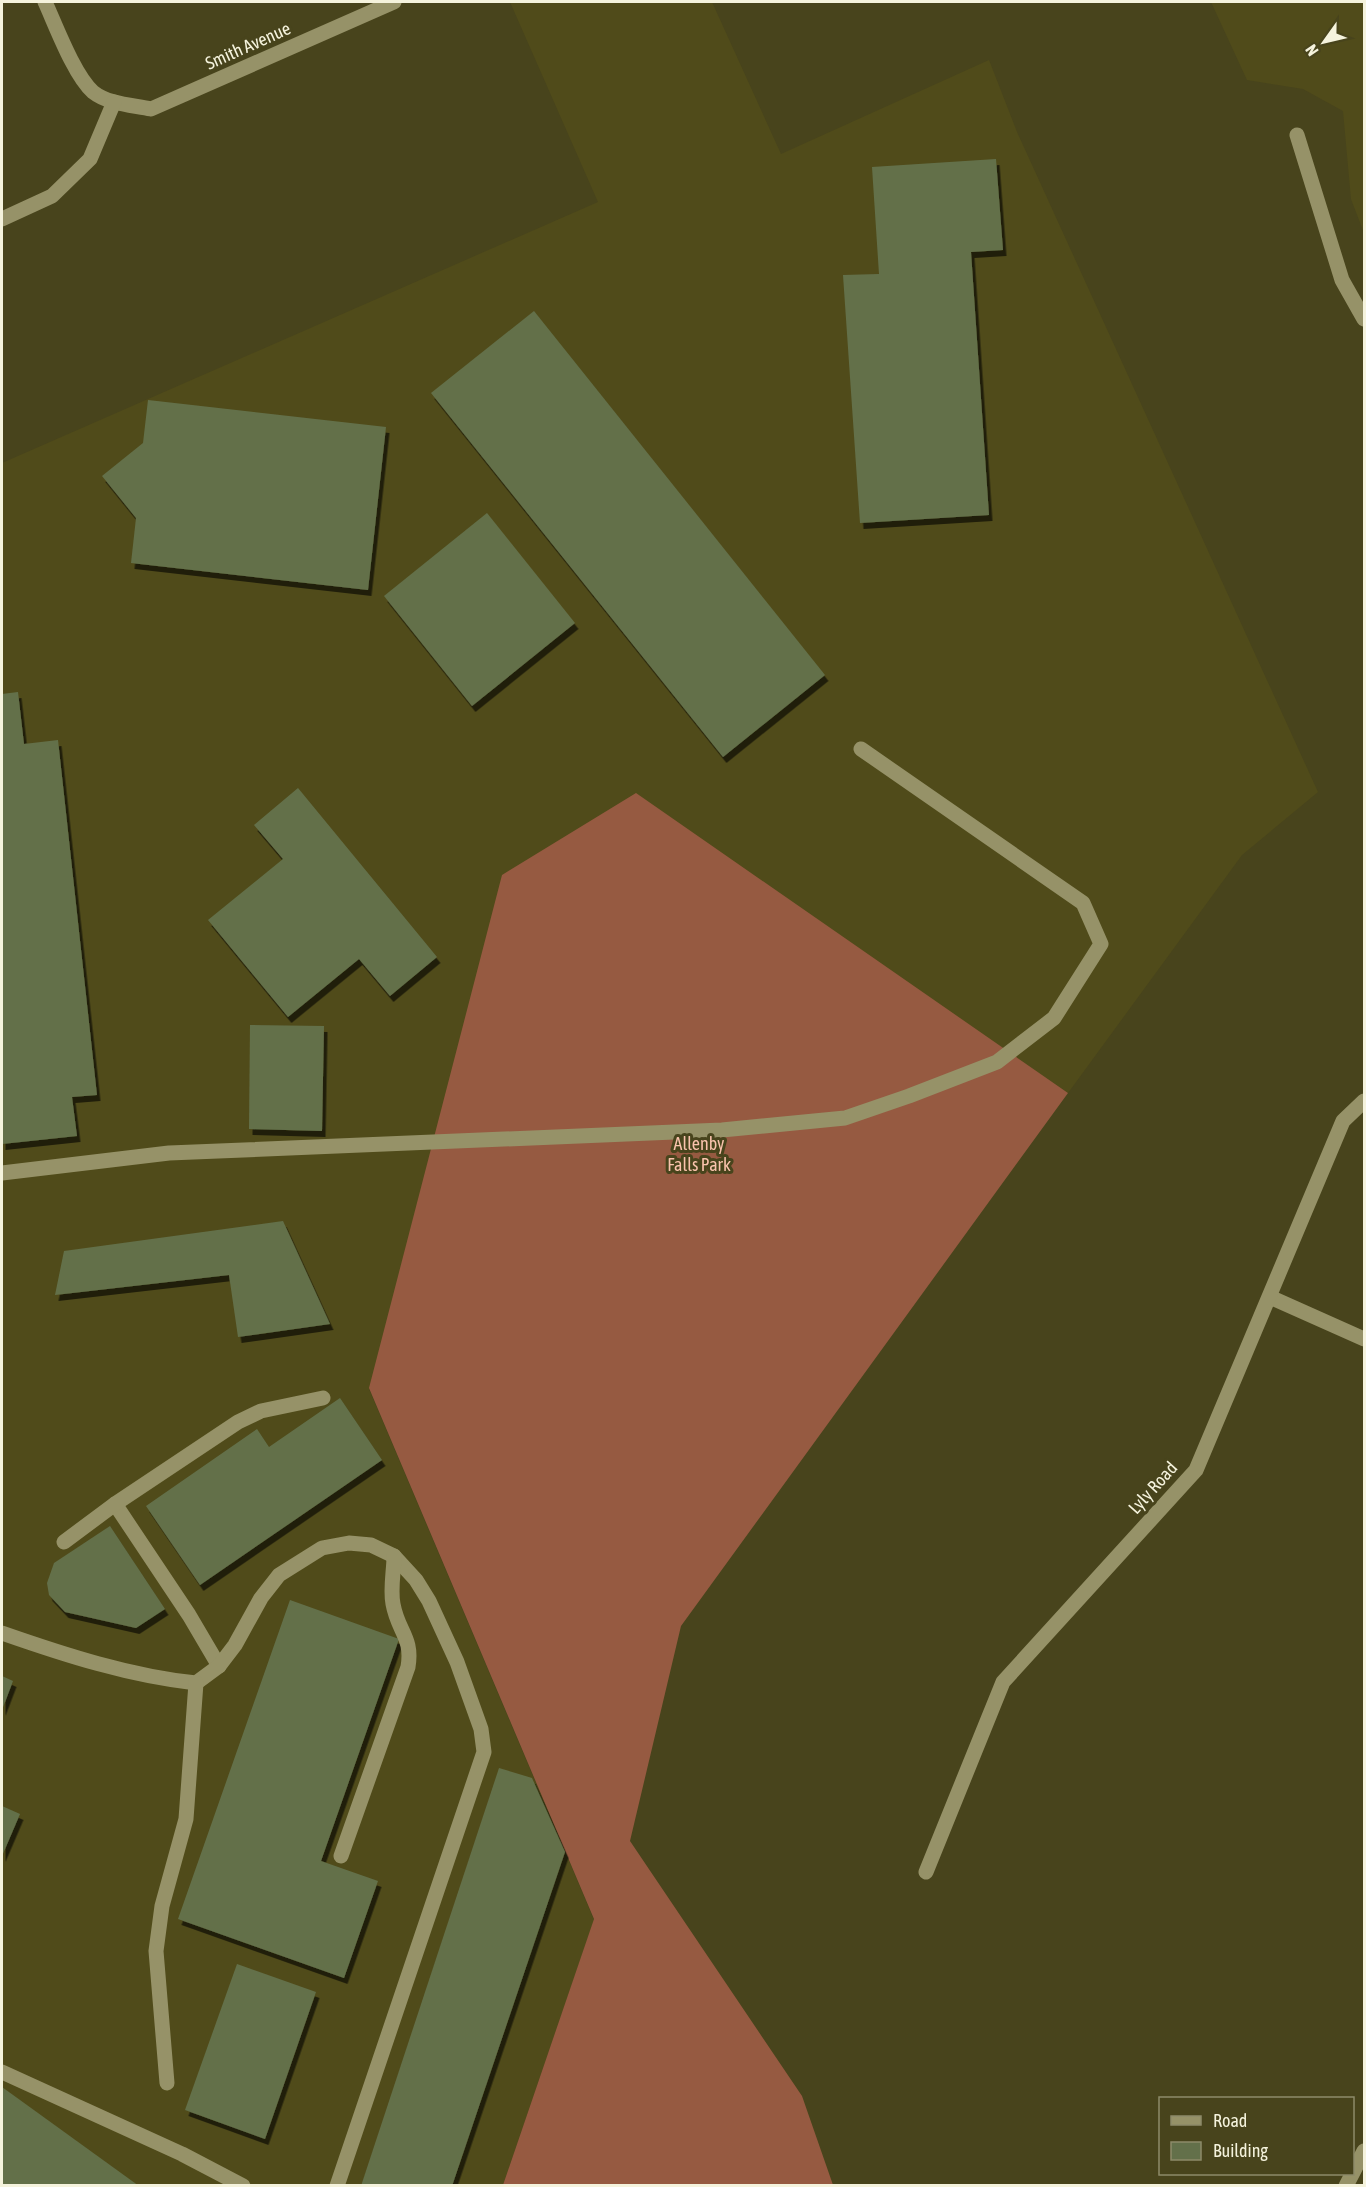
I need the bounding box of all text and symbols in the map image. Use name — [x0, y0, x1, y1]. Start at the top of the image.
north arrow — [1294, 12, 1354, 72]
street label: Smith Avenue — [202, 17, 294, 74]
text: N — [1301, 41, 1322, 59]
park label: Allenby Falls Park — [667, 1133, 731, 1175]
street label: Lyly Road — [1124, 1457, 1181, 1518]
legend — [1159, 2097, 1354, 2175]
text: Road — [1213, 2110, 1247, 2131]
text: Building — [1213, 2140, 1268, 2161]

